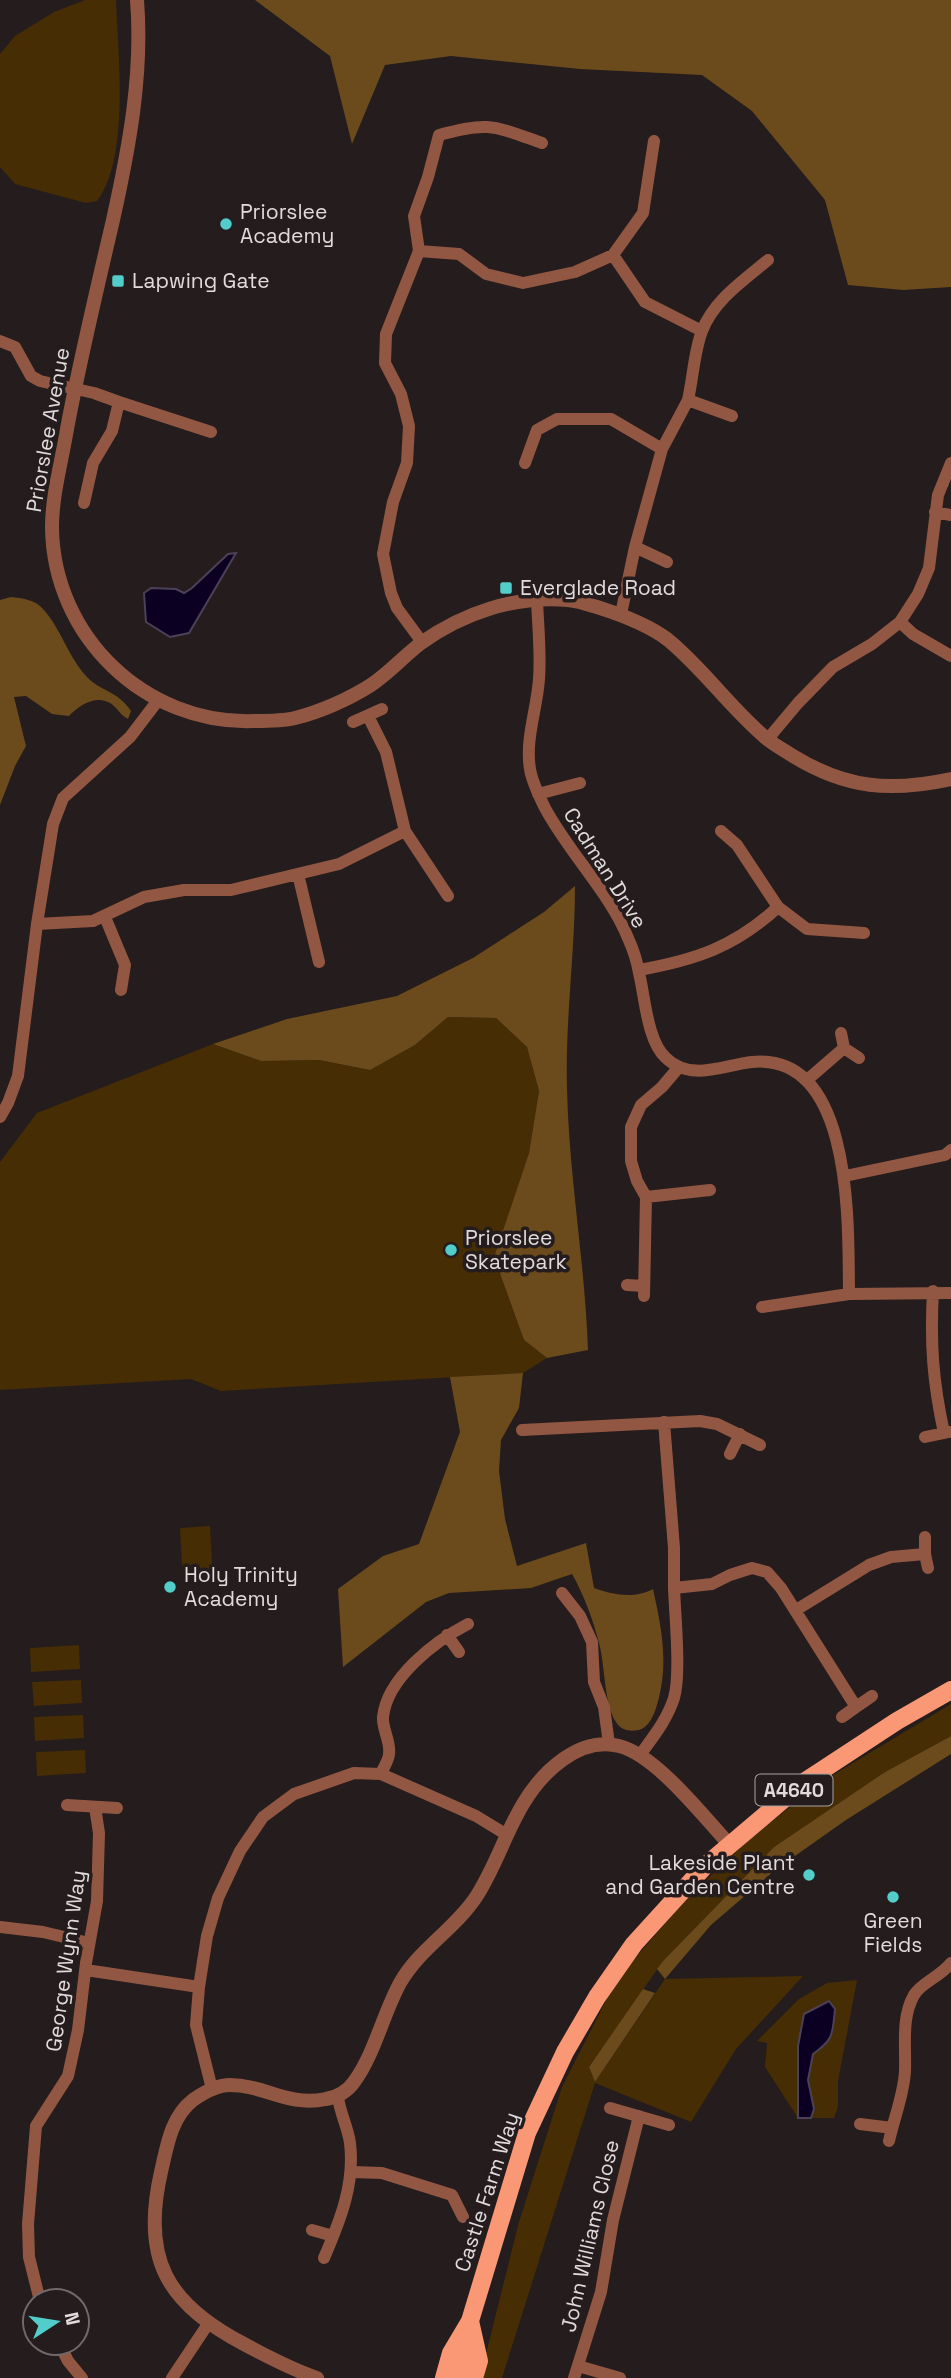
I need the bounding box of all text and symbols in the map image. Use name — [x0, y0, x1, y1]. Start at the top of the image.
place label: Priorslee Academy — [240, 198, 334, 249]
marker: Priorslee Academy — [218, 216, 234, 232]
place label: Lapwing Gate — [132, 267, 270, 294]
marker: Lapwing Gate — [110, 273, 126, 289]
street label: Priorslee Avenue — [20, 345, 75, 514]
place label: Everglade Road — [520, 574, 676, 601]
marker: Everglade Road — [498, 580, 514, 596]
street label: Cadman Drive — [558, 802, 653, 933]
place label: Priorslee Skatepark — [465, 1224, 567, 1275]
marker: Priorslee Skatepark — [443, 1242, 459, 1258]
place label: Holy Trinity Academy — [184, 1561, 298, 1612]
marker: Holy Trinity Academy — [162, 1579, 178, 1595]
road number: A4640 — [756, 1774, 832, 1806]
place label: Lakeside Plant and Garden Centre — [605, 1849, 795, 1900]
marker: Lakeside Plant and Garden Centre — [801, 1867, 817, 1883]
street label: George Wynn Way — [39, 1868, 92, 2053]
marker: Green Fields — [885, 1889, 901, 1905]
place label: Green Fields — [863, 1907, 923, 1958]
street label: Castle Farm Way — [448, 2109, 525, 2275]
street label: John Williams Close — [554, 2137, 625, 2335]
north arrow — [21, 2287, 91, 2357]
text: N — [59, 2310, 86, 2327]

